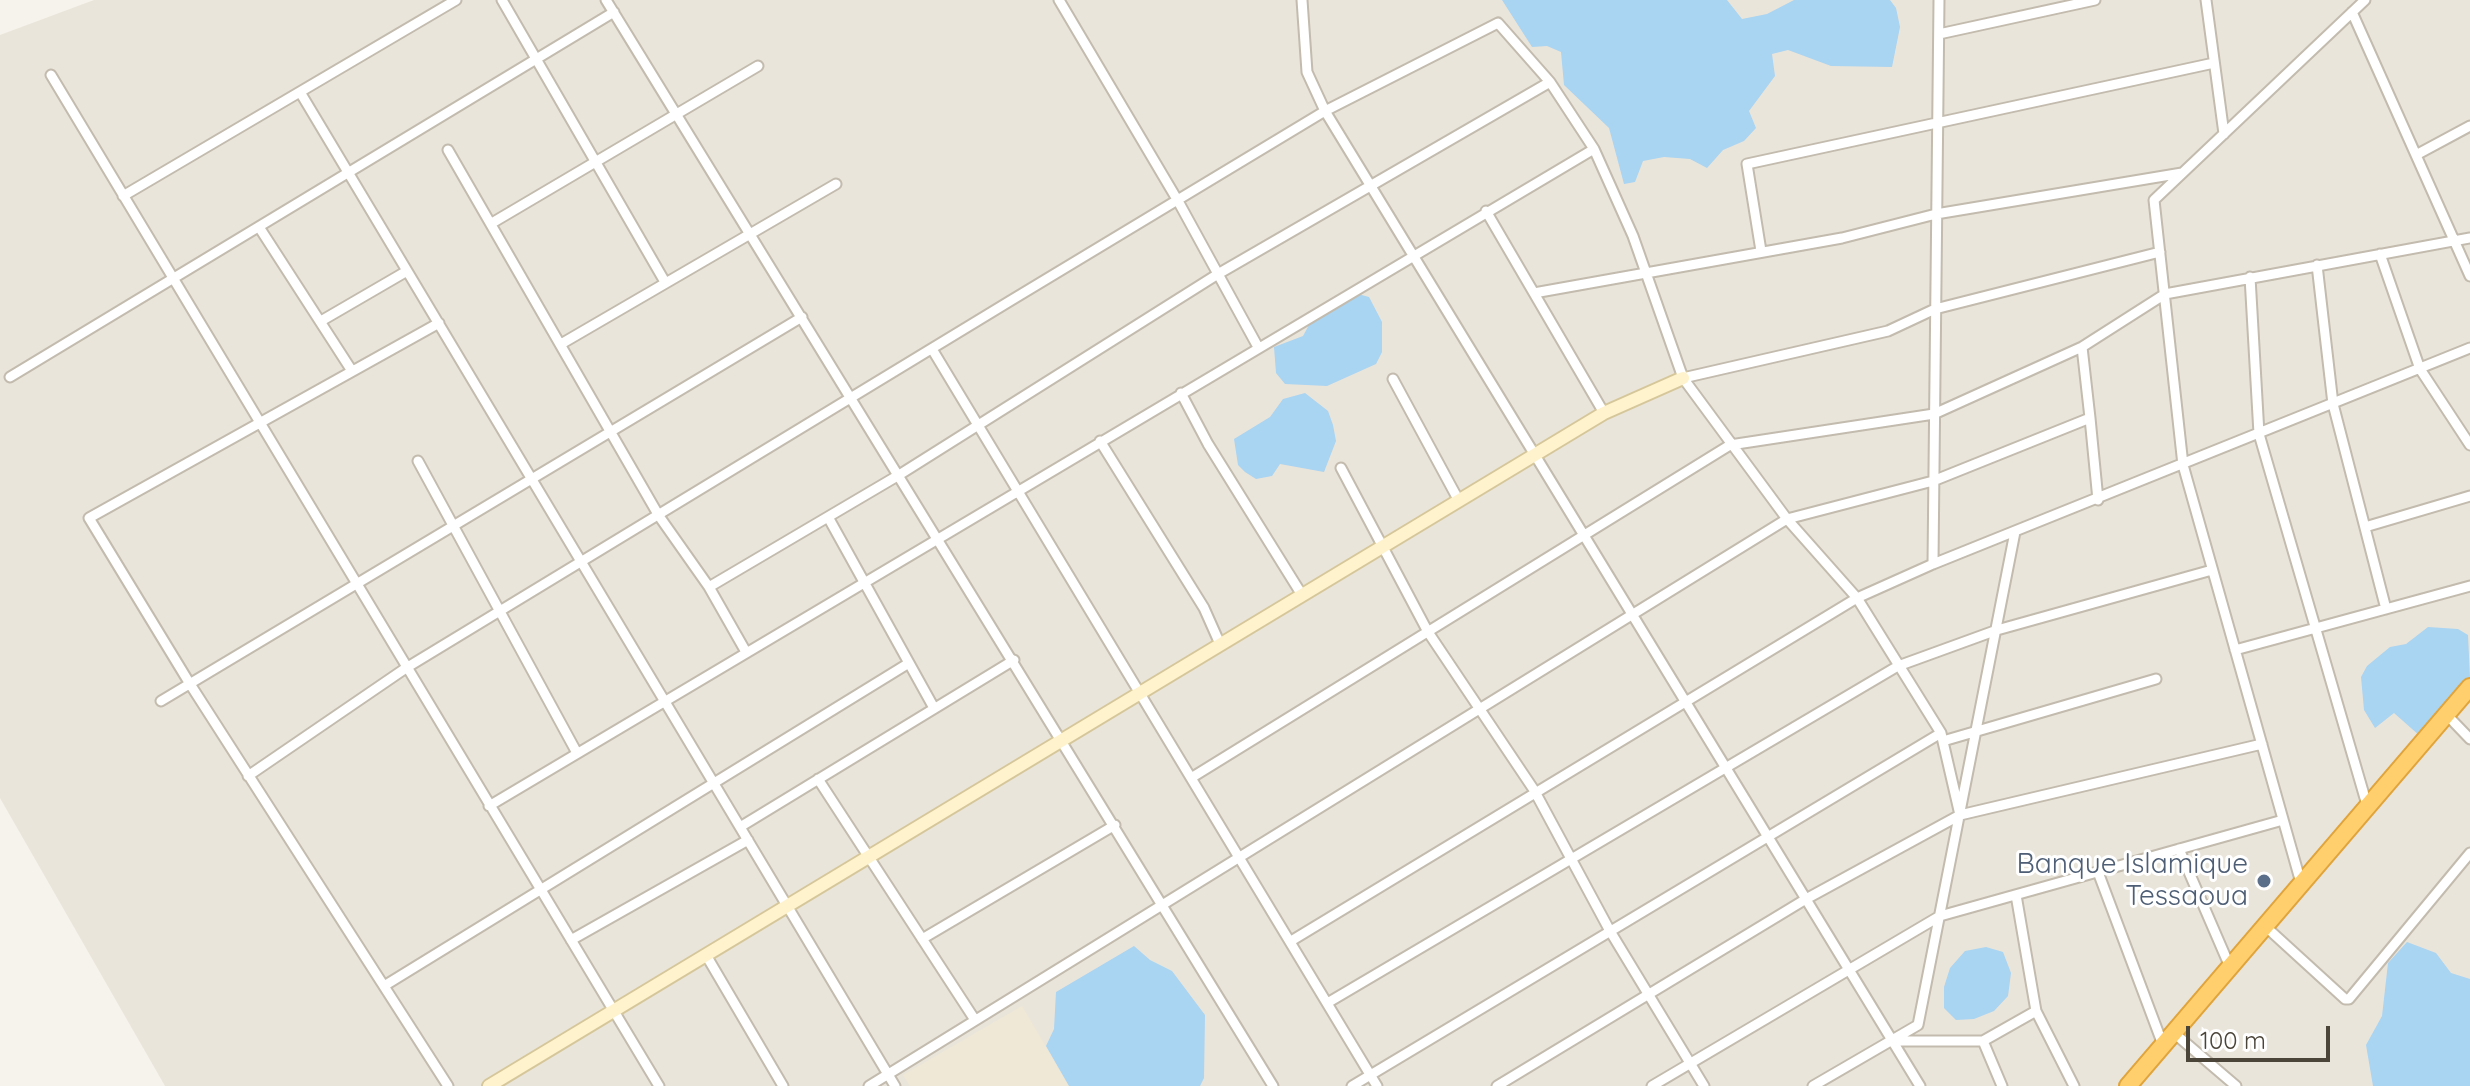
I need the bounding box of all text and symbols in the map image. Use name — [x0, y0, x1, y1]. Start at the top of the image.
place label: Banque Islamique Tessaoua — [2016, 848, 2248, 914]
marker: Banque Islamique Tessaoua — [2255, 872, 2273, 890]
scale bar — [2190, 1010, 2334, 1060]
text: 100 m — [2200, 1025, 2266, 1055]

